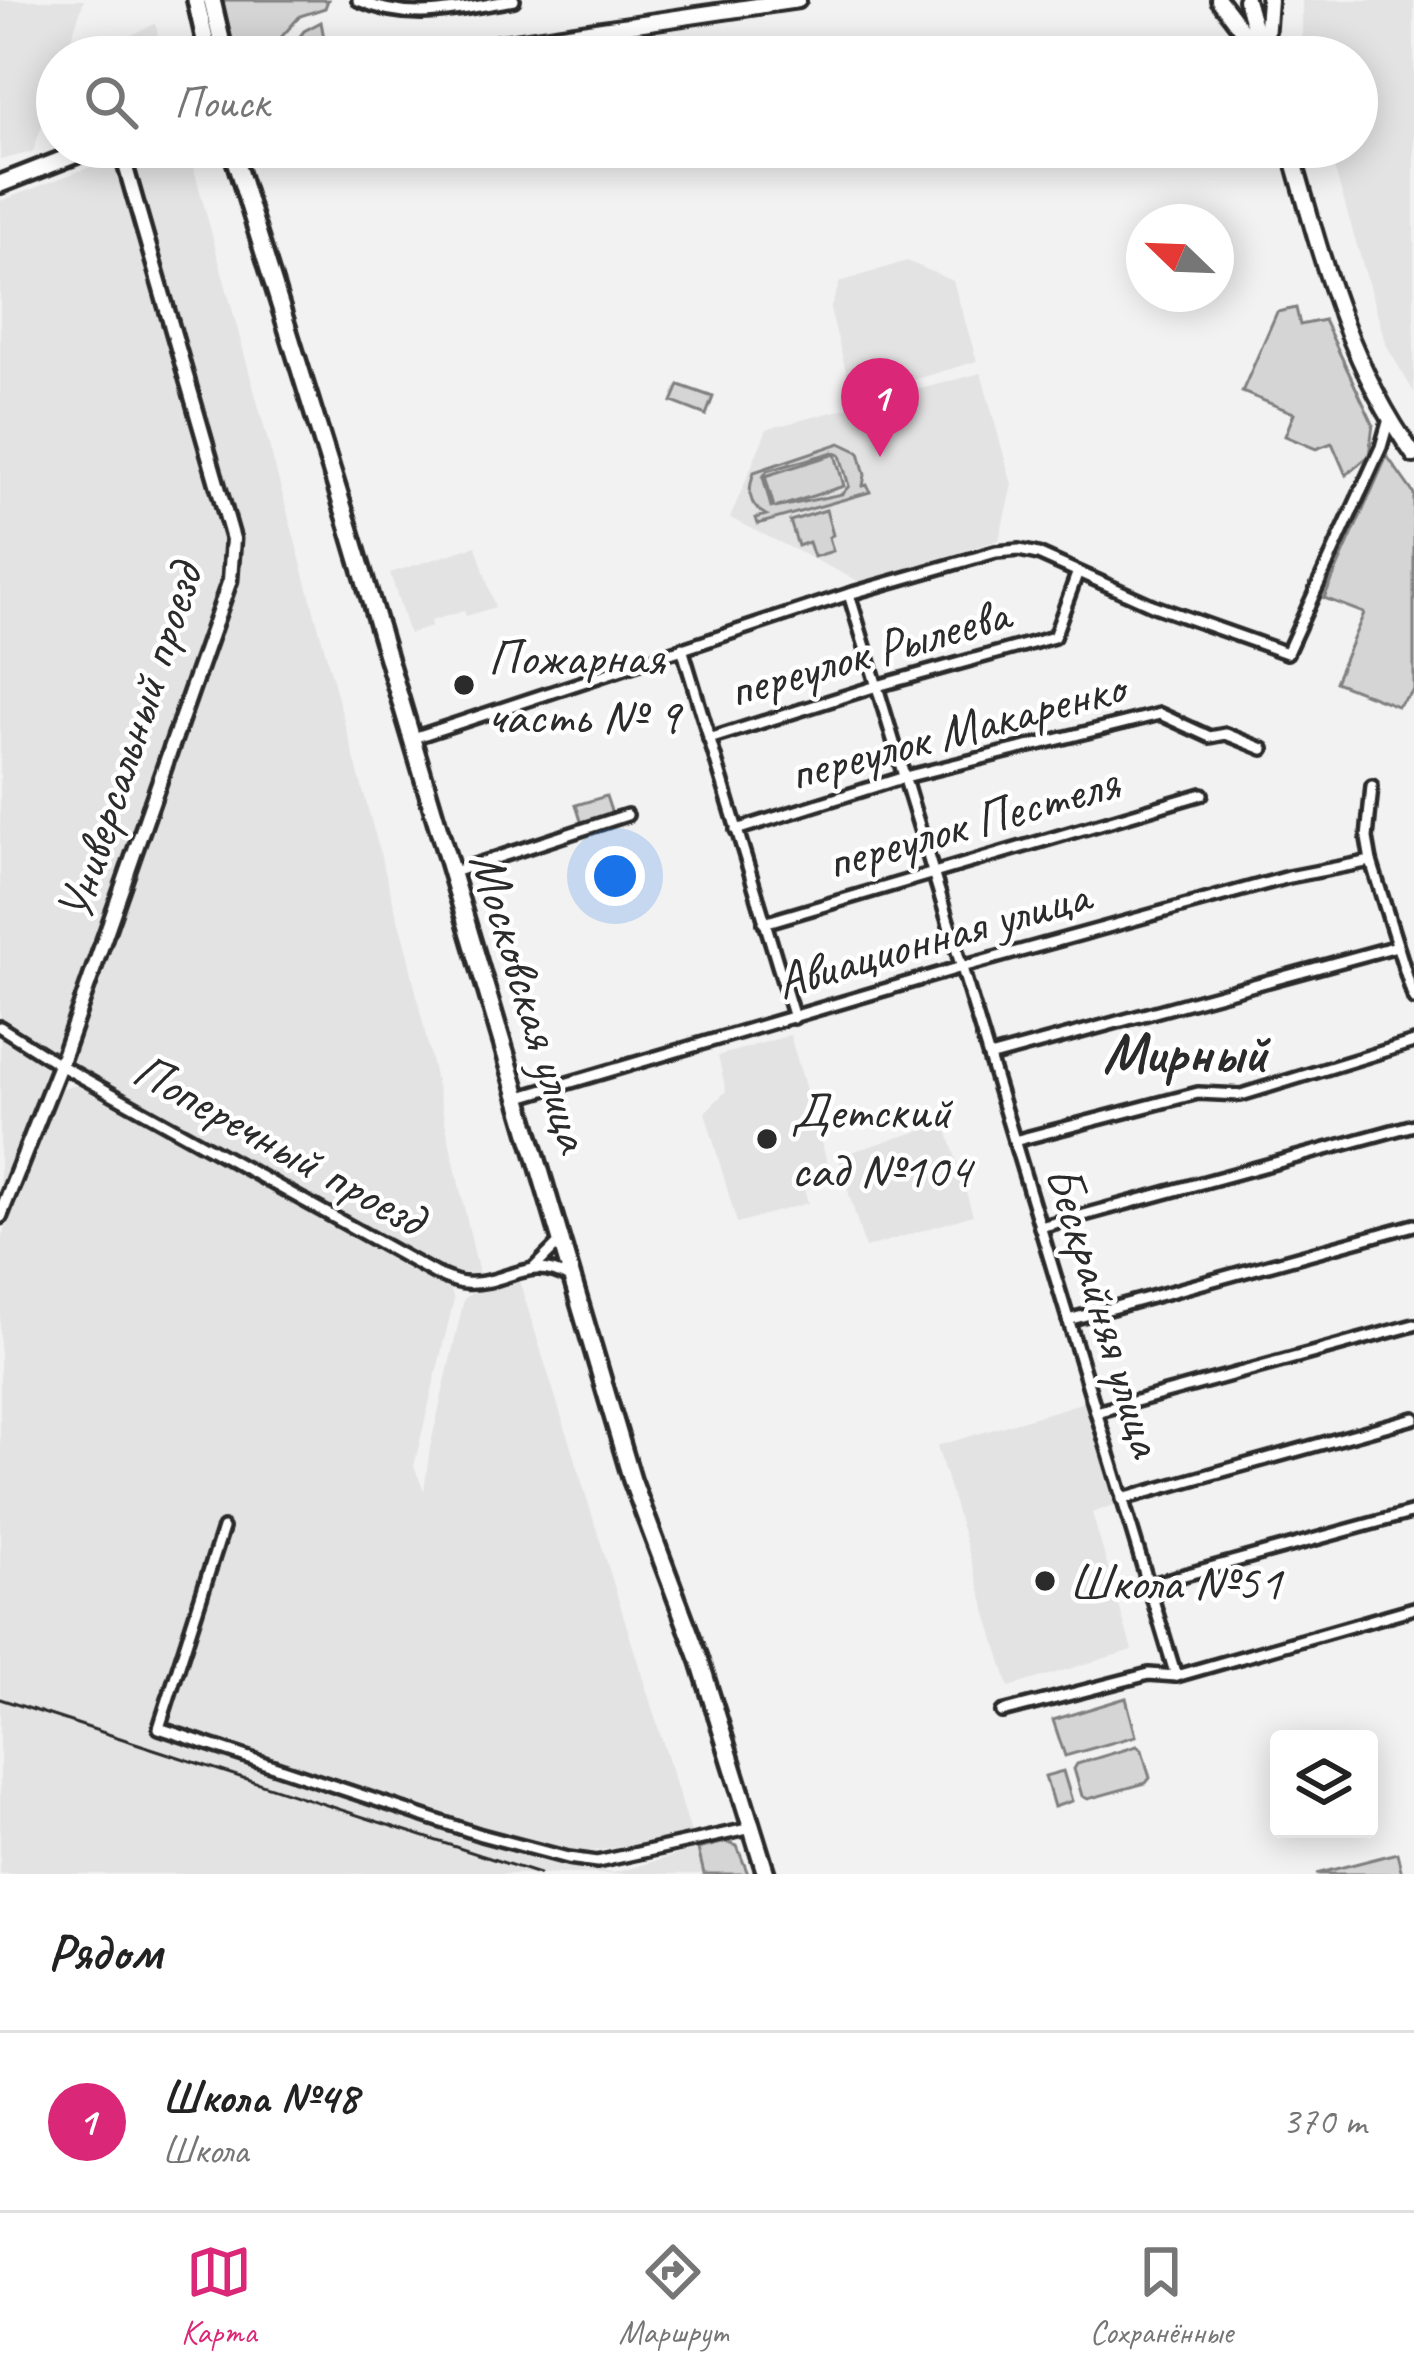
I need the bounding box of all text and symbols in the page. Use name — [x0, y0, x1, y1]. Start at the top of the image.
search box — [36, 36, 1378, 168]
icon: search — [78, 69, 144, 135]
text: Поиск — [174, 74, 269, 131]
north arrow — [1126, 204, 1234, 312]
pin: 1 — [841, 358, 919, 457]
street label: Универсальный проезд — [41, 552, 218, 929]
street label: переулок Рылеева — [721, 580, 1020, 722]
place label: Пожарная часть № 9 — [488, 625, 684, 748]
street label: переулок Макаренко — [782, 653, 1135, 805]
marker: Пожарная часть № 9 — [451, 672, 477, 698]
street label: переулок Пестеля — [819, 749, 1127, 894]
street label: Московская улица — [455, 844, 608, 1162]
your location — [585, 846, 645, 906]
street label: Авиационная улица — [769, 862, 1100, 1013]
district label: Мирный — [1103, 1017, 1271, 1089]
street label: Поперечный проезд — [122, 1037, 440, 1252]
place label: Детский сад №104 — [791, 1079, 976, 1202]
marker: Детский сад №104 — [754, 1126, 780, 1152]
street label: Бескрайняя улица — [1031, 1157, 1181, 1467]
place label: Школа №51 — [1069, 1550, 1285, 1614]
marker: Школа №51 — [1032, 1568, 1058, 1594]
map controls — [1270, 1730, 1378, 1838]
button: layers — [1270, 1730, 1378, 1838]
text: Рядом — [48, 1920, 162, 1984]
text: Школа №48 — [162, 2069, 358, 2126]
text: 1 — [78, 2097, 96, 2146]
text: 370 m — [1282, 2097, 1366, 2146]
text: Школа — [162, 2126, 248, 2175]
tab: Карта — [181, 2239, 257, 2353]
tab: Маршрут — [619, 2239, 728, 2353]
tab: Сохранённые — [1090, 2239, 1233, 2353]

